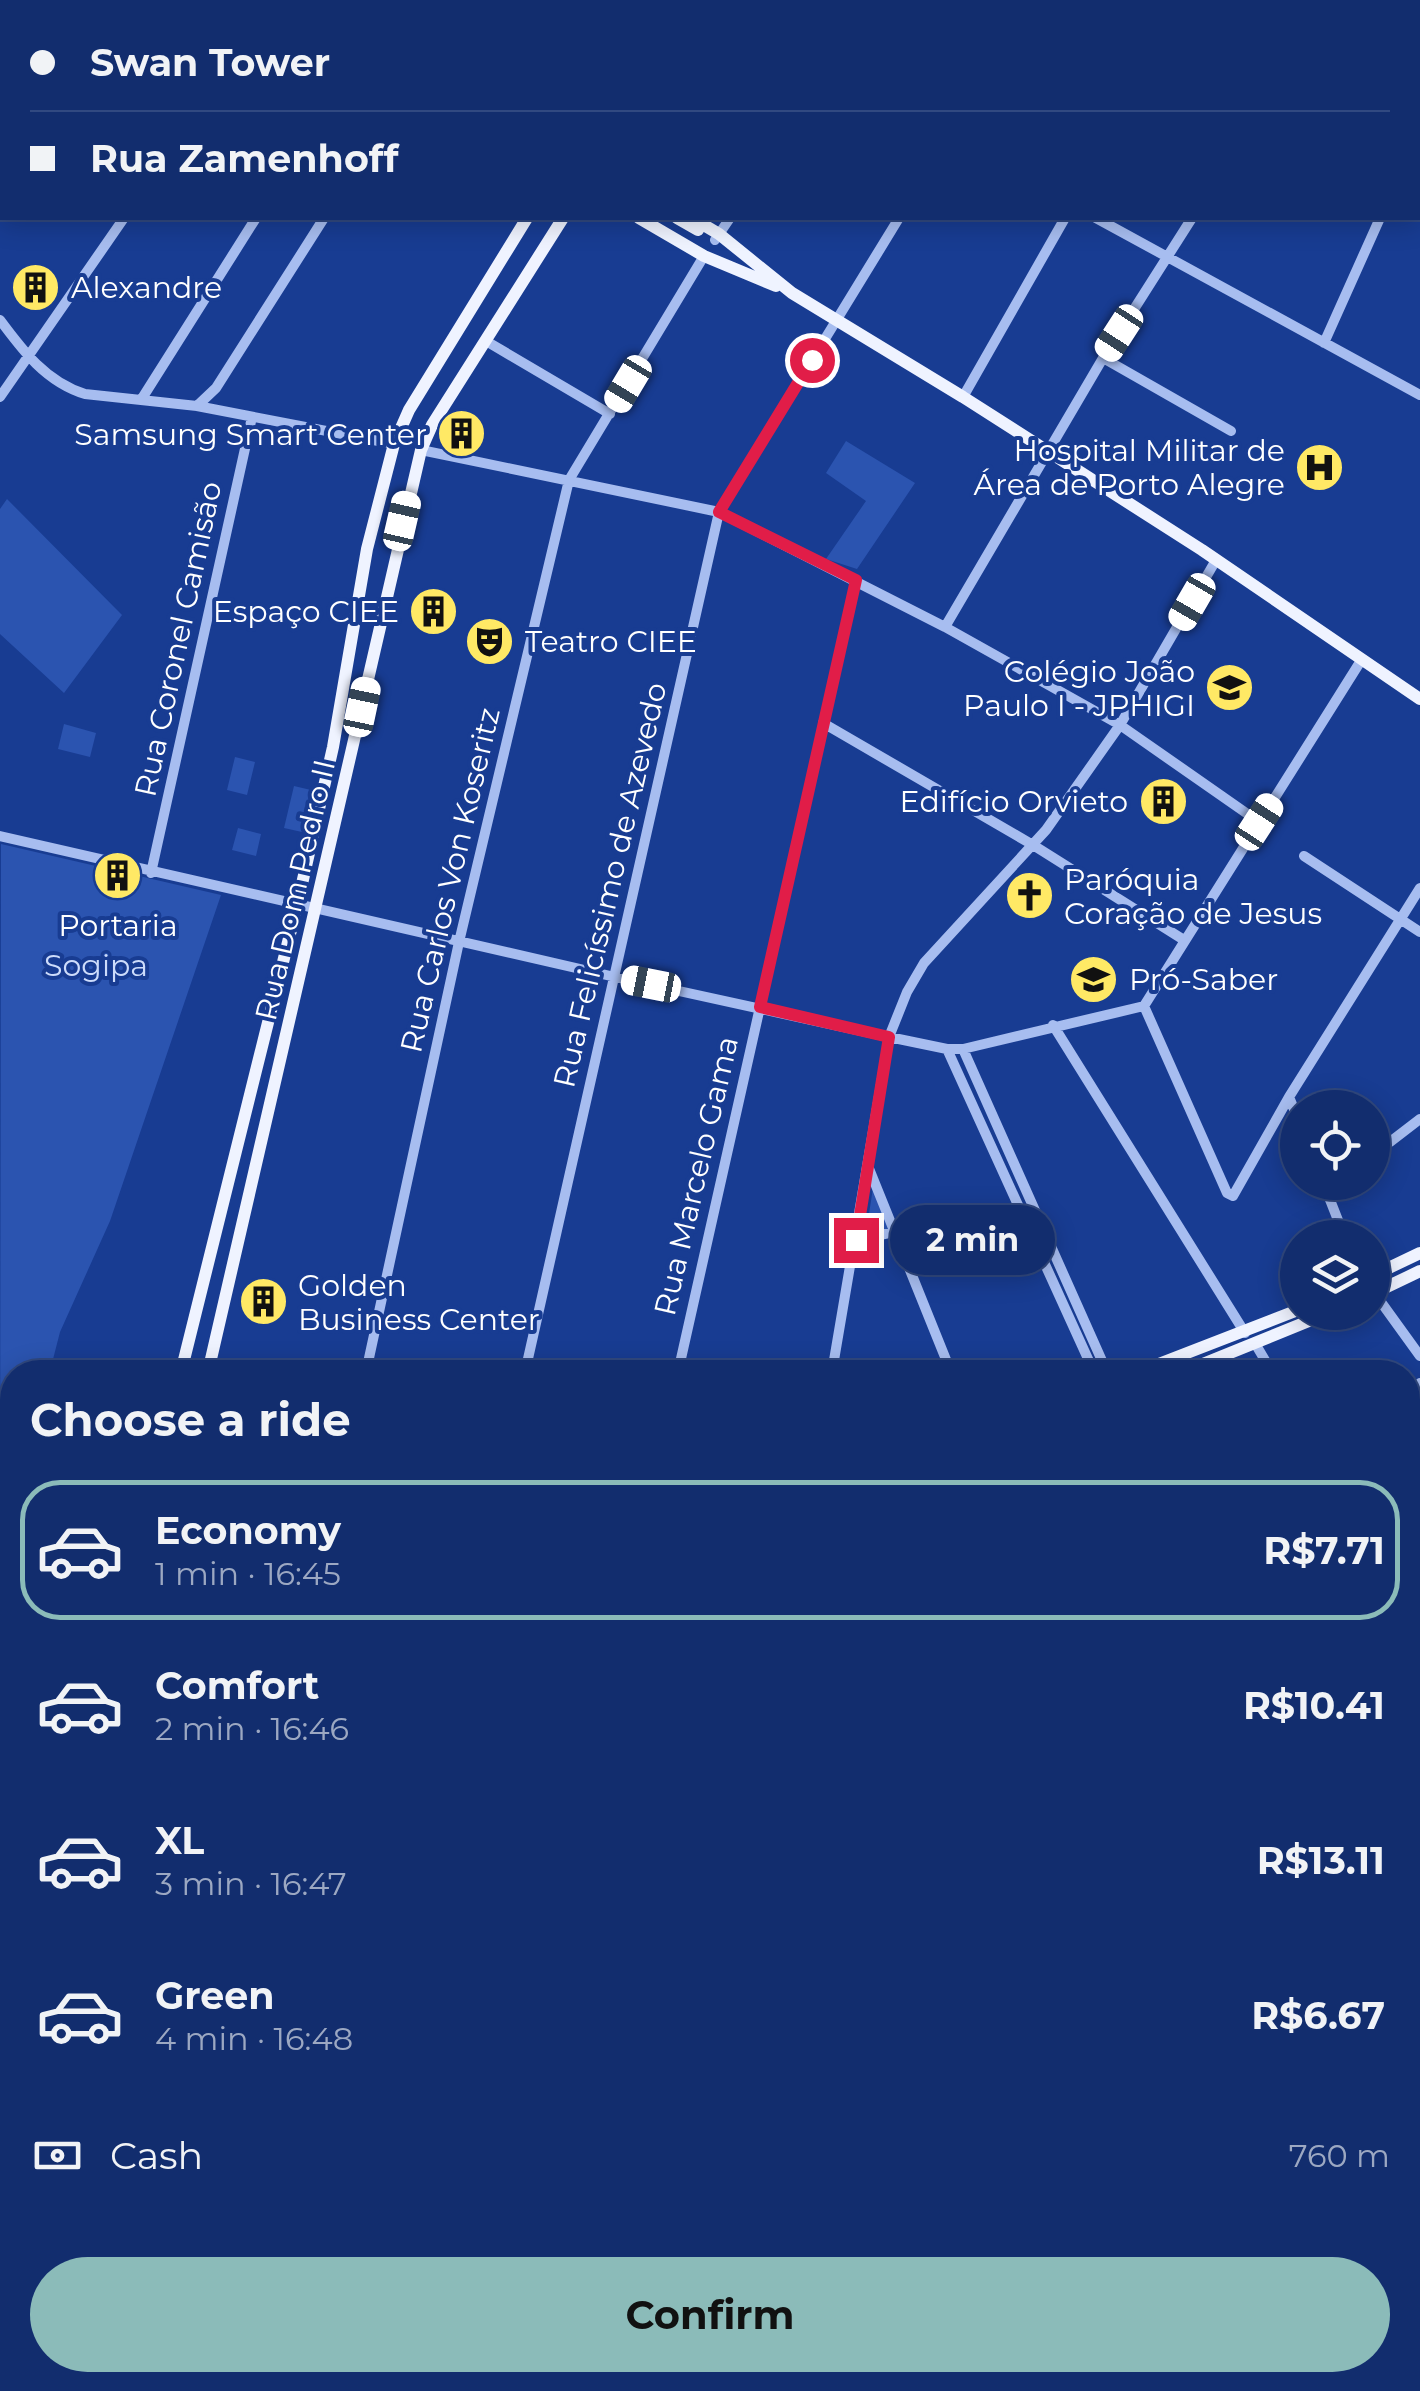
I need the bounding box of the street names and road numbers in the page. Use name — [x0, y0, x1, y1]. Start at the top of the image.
street label: Rua Coronel Camisão — [126, 478, 230, 800]
street label: Rua Felicíssimo de Azevedo — [545, 679, 675, 1091]
street label: Rua Carlos Von Koseritz — [392, 704, 508, 1056]
street label: Rua Dom Pedro II — [247, 756, 343, 1024]
street label: Rua Marcelo Gama — [646, 1033, 746, 1319]

